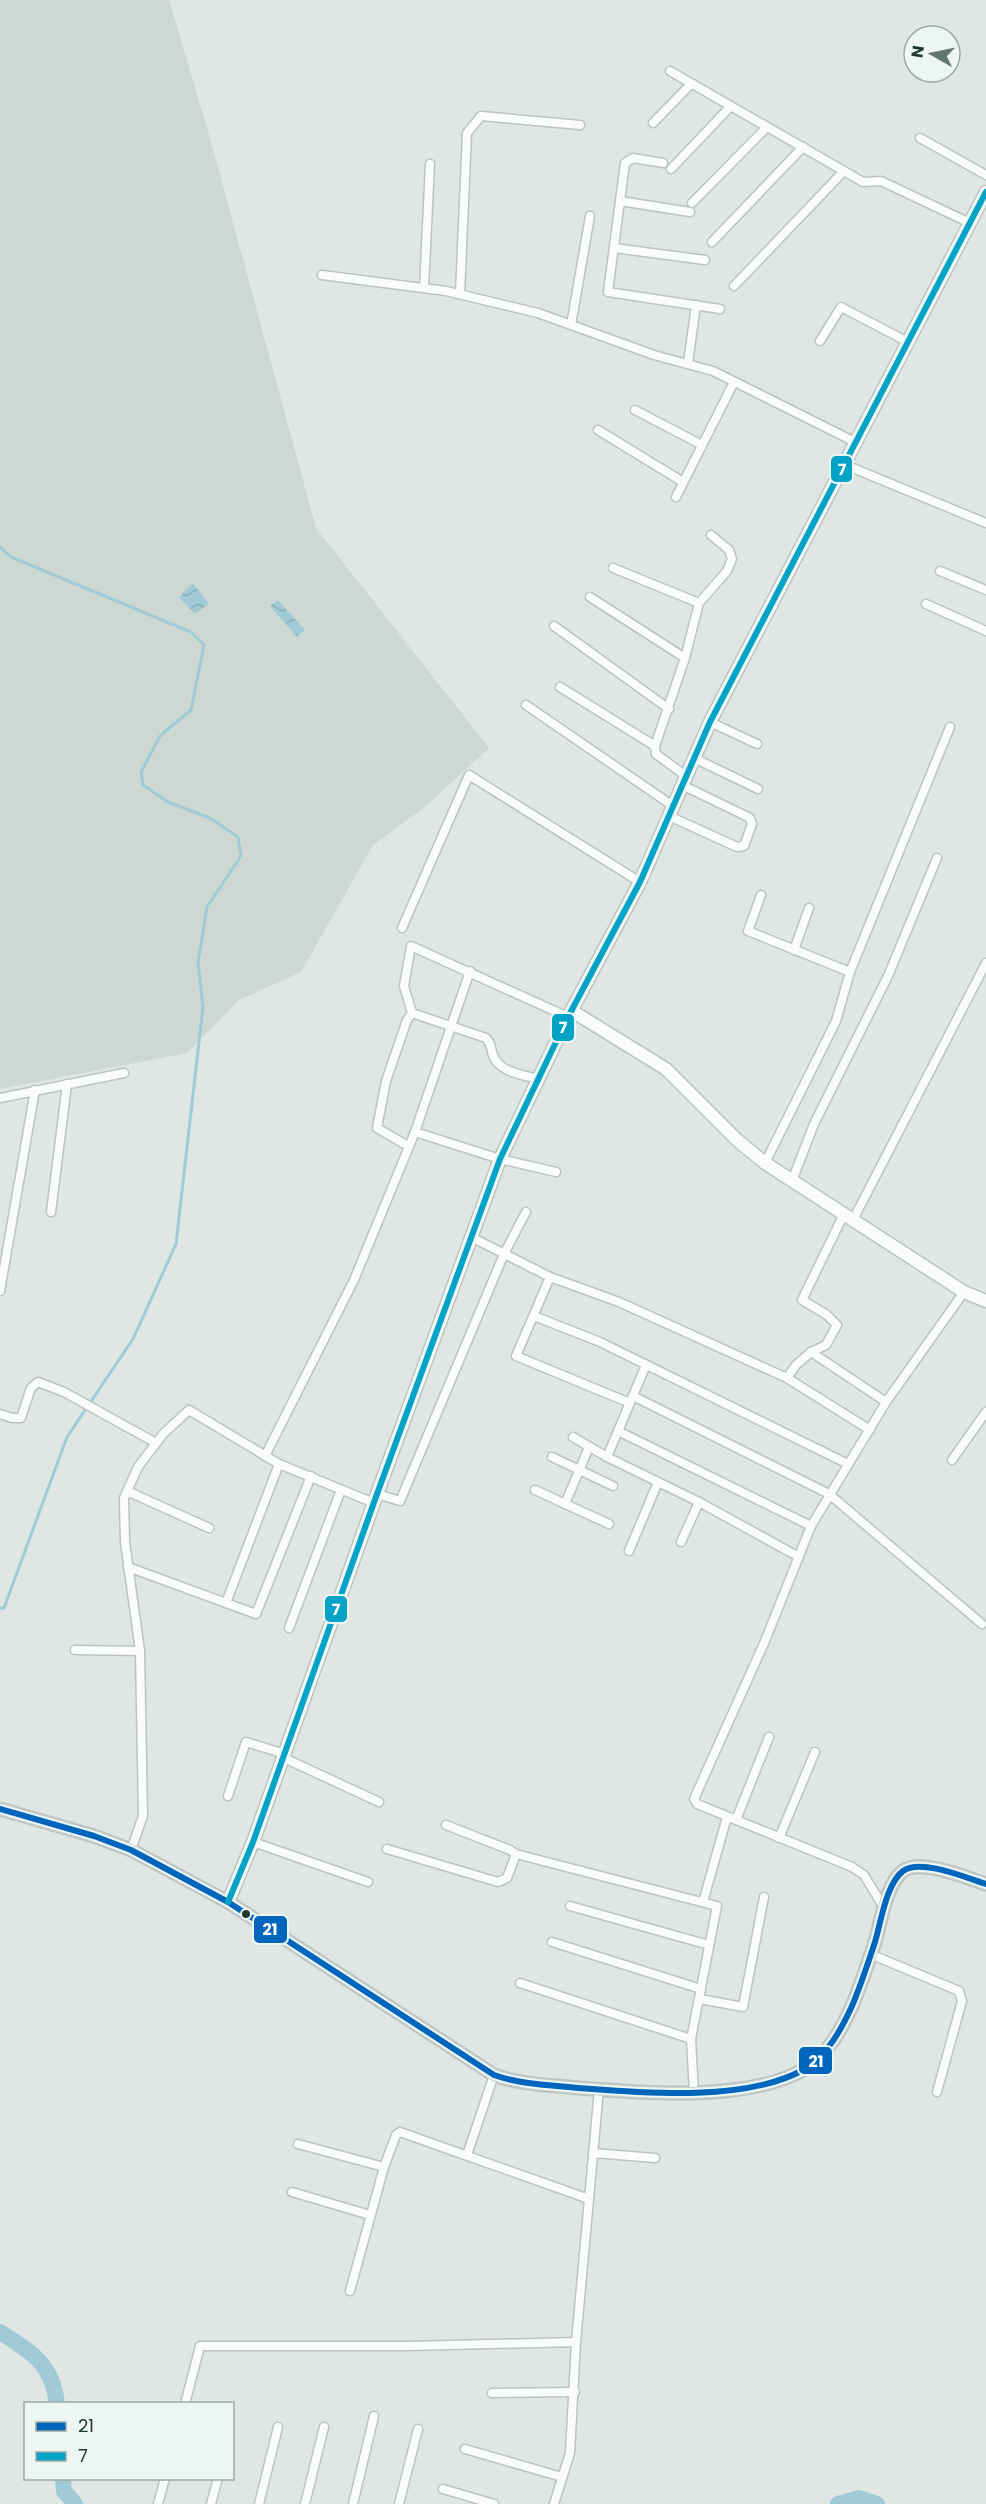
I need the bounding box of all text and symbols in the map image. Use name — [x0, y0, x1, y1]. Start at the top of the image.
north arrow — [902, 24, 962, 84]
text: N — [905, 44, 930, 59]
line badge: 7 — [830, 455, 853, 483]
text: 7 — [838, 458, 847, 481]
line badge: 7 — [551, 1013, 575, 1042]
text: 7 — [559, 1016, 568, 1039]
line badge: 7 — [324, 1595, 348, 1623]
text: 7 — [332, 1598, 341, 1621]
unlabelled marker — [240, 1908, 252, 1920]
line badge: 21 — [253, 1915, 288, 1944]
text: 21 — [262, 1918, 278, 1941]
line badge: 21 — [798, 2046, 833, 2075]
text: 21 — [808, 2050, 824, 2073]
legend — [24, 2402, 234, 2480]
text: 21 — [78, 2413, 94, 2438]
text: 7 — [78, 2443, 88, 2468]

